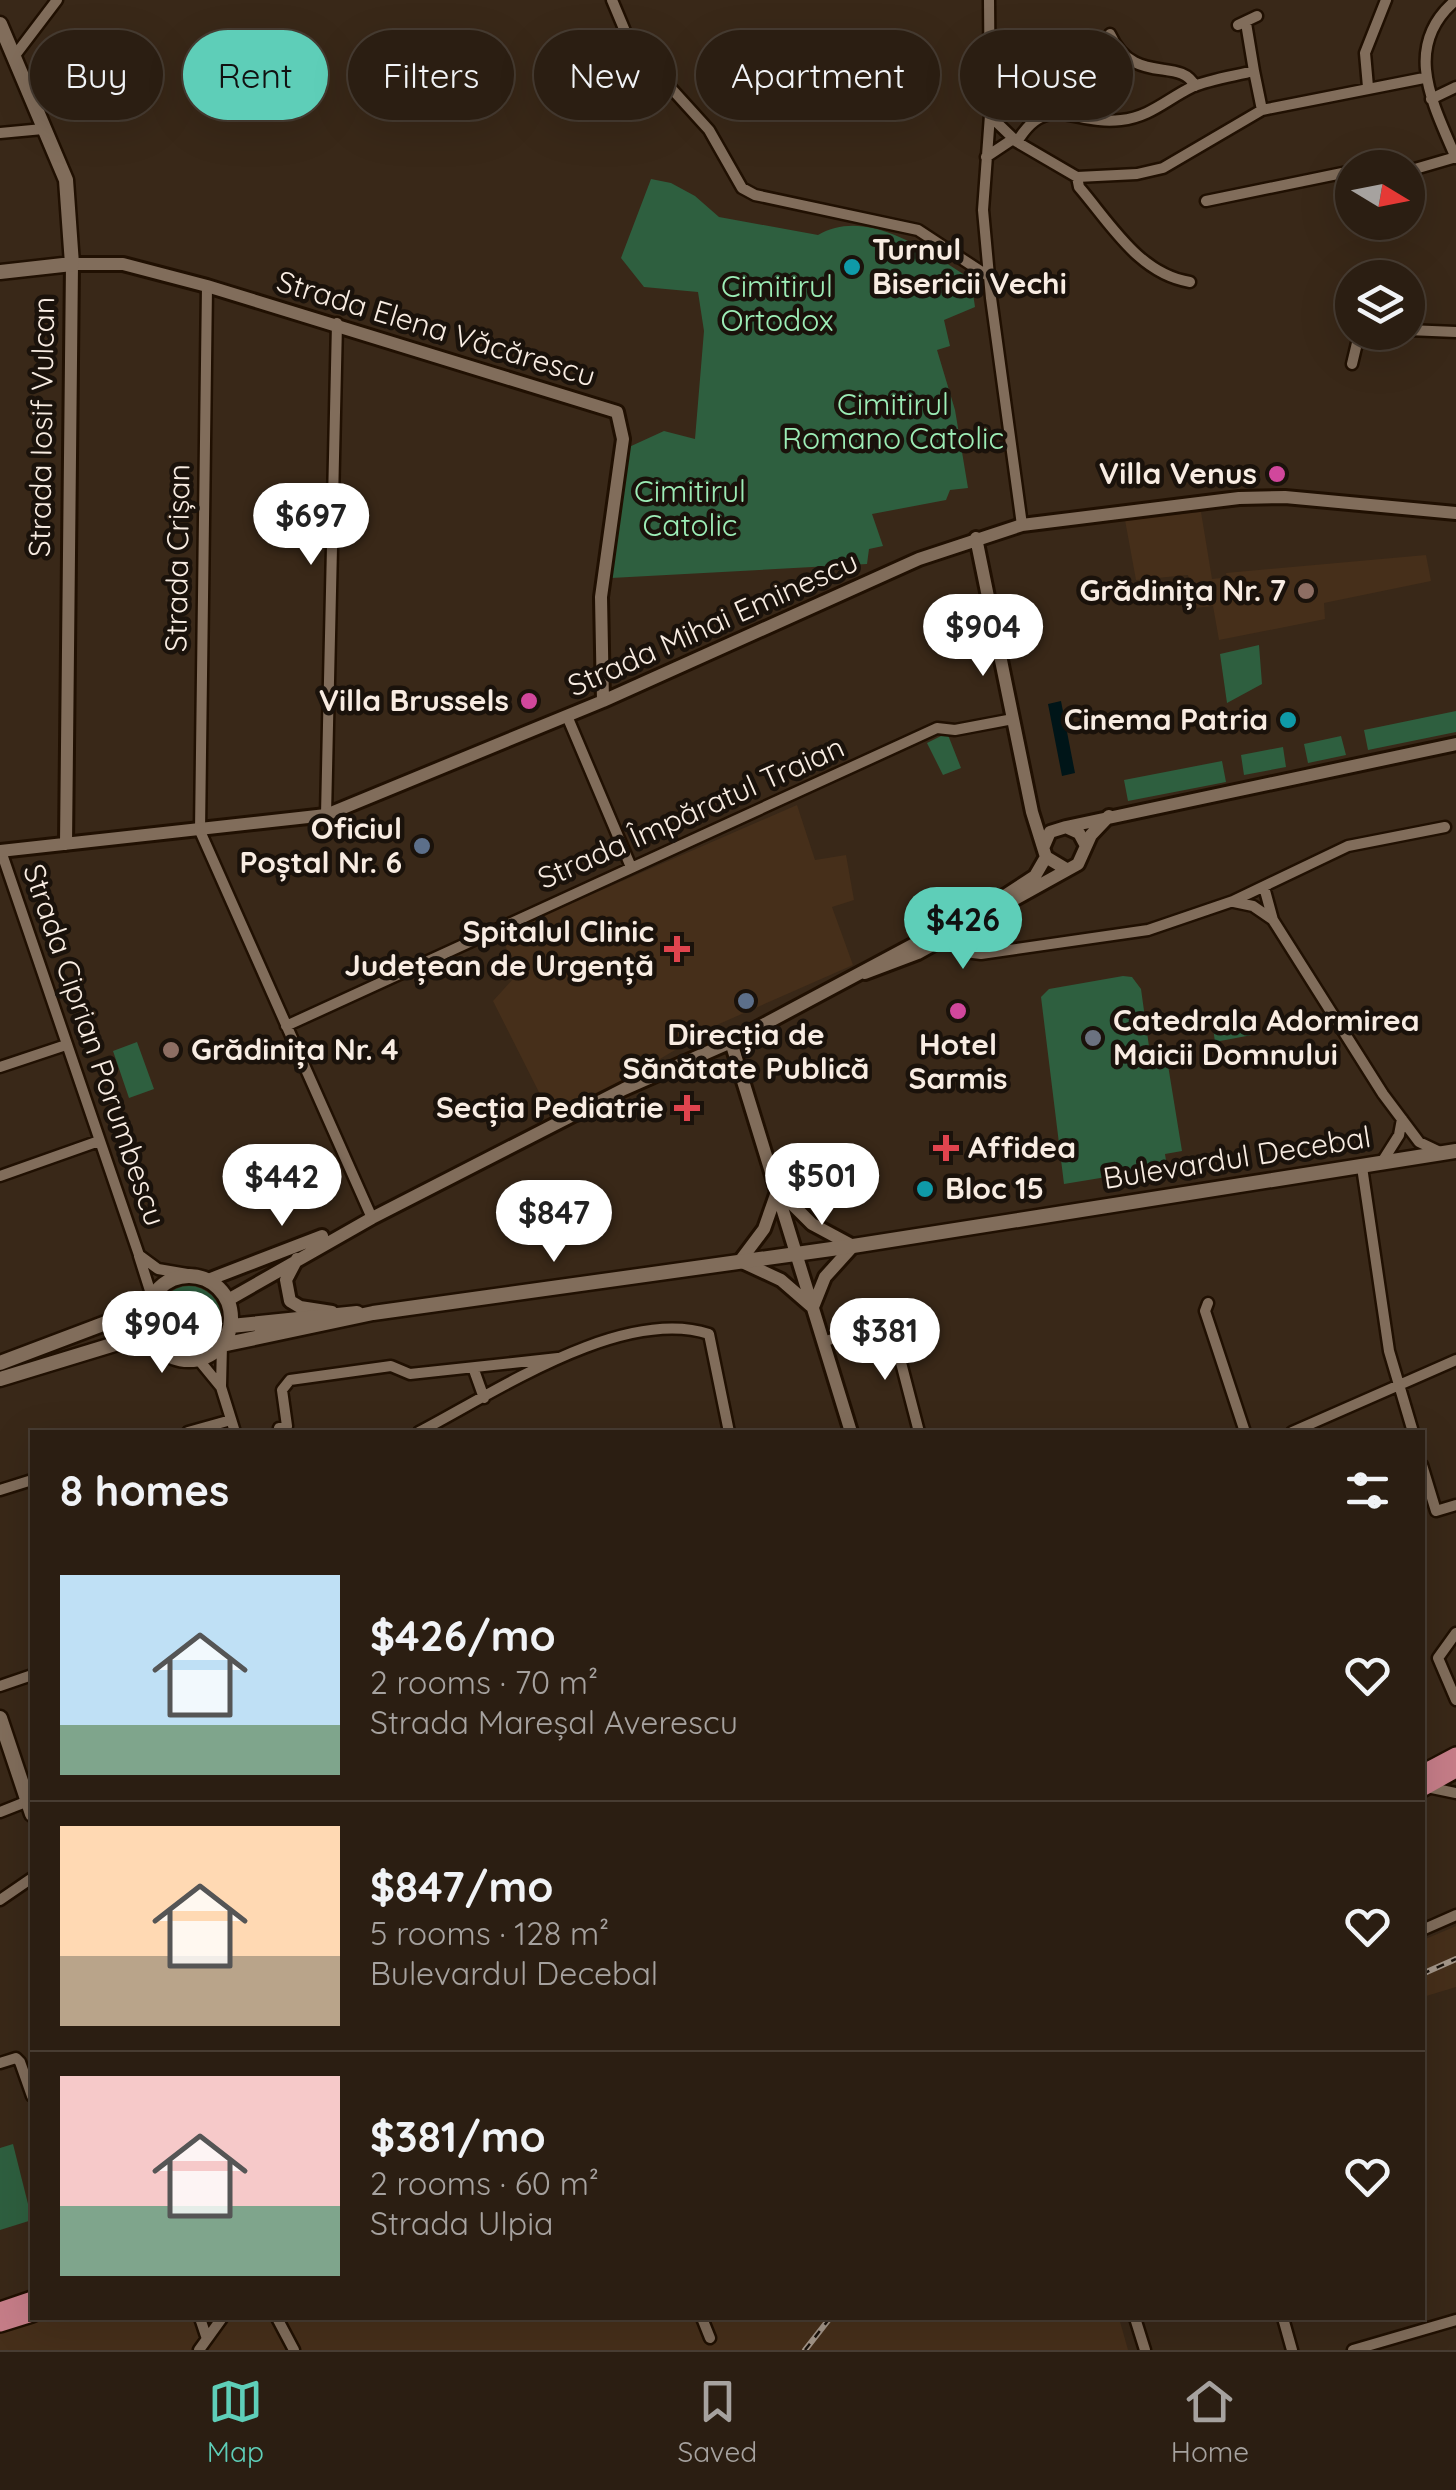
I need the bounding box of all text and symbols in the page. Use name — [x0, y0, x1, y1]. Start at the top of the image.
chip: Buy — [30, 30, 163, 120]
chip: Rent — [183, 30, 328, 120]
chip: Filters — [348, 30, 514, 120]
chip: New — [534, 30, 676, 120]
chip: Apartment — [696, 30, 940, 120]
chip: House — [960, 30, 1133, 120]
north arrow — [1335, 150, 1425, 240]
map controls — [1335, 150, 1425, 350]
place label: Turnul Bisericii Vechi — [872, 230, 1067, 302]
marker: Turnul Bisericii Vechi — [841, 256, 863, 278]
button: layers — [1335, 260, 1425, 350]
street label: Strada Elena Văcărescu — [272, 261, 600, 395]
park label: Cimitirul Ortodox — [720, 267, 834, 339]
street label: Strada Iosif Vulcan — [20, 296, 62, 558]
park label: Cimitirul Romano Catolic — [782, 385, 1004, 457]
place label: Villa Venus — [1099, 454, 1257, 492]
marker: Villa Venus — [1266, 463, 1288, 485]
street label: Strada Crișan — [156, 464, 198, 652]
park label: Cimitirul Catolic — [634, 472, 746, 544]
pin: $697 — [252, 483, 370, 568]
text: $697 — [275, 495, 347, 535]
street label: Strada Mihai Eminescu — [562, 542, 864, 704]
place label: Grădinița Nr. 7 — [1079, 571, 1286, 610]
marker: Grădinița Nr. 7 — [1295, 580, 1317, 602]
pin: $904 — [924, 594, 1042, 679]
text: $904 — [945, 606, 1021, 646]
place label: Villa Brussels — [319, 681, 509, 719]
marker: Villa Brussels — [518, 690, 540, 712]
place label: Cinema Patria — [1064, 700, 1268, 738]
marker: Cinema Patria — [1277, 709, 1299, 731]
street label: Strada Împăratul Traian — [531, 727, 850, 897]
place label: Oficiul Poștal Nr. 6 — [239, 809, 402, 882]
marker: Oficiul Poștal Nr. 6 — [411, 835, 433, 857]
street label: Strada Ciprian Porumbescu — [15, 859, 175, 1231]
pin: $426 — [904, 887, 1022, 972]
text: $426 — [926, 899, 1000, 939]
place label: Spitalul Clinic Județean de Urgență — [344, 912, 654, 985]
marker: Spitalul Clinic Județean de Urgență — [664, 936, 690, 962]
marker: Direcția de Sănătate Publică — [735, 990, 757, 1012]
marker: Hotel Sarmis — [947, 1000, 969, 1022]
place label: Catedrala Adormirea Maicii Domnului — [1113, 1001, 1420, 1073]
place label: Direcția de Sănătate Publică — [623, 1015, 869, 1087]
place label: Hotel Sarmis — [909, 1025, 1007, 1097]
marker: Catedrala Adormirea Maicii Domnului — [1082, 1027, 1104, 1049]
place label: Grădinița Nr. 4 — [191, 1030, 399, 1069]
marker: Grădinița Nr. 4 — [160, 1039, 182, 1061]
place label: Secția Pediatrie — [436, 1088, 664, 1127]
marker: Secția Pediatrie — [674, 1095, 700, 1121]
street label: Bulevardul Decebal — [1100, 1117, 1373, 1197]
place label: Affidea — [968, 1128, 1076, 1166]
marker: Affidea — [933, 1135, 959, 1161]
pin: $501 — [763, 1143, 881, 1228]
pin: $442 — [223, 1144, 341, 1229]
text: $501 — [787, 1155, 857, 1195]
text: $442 — [245, 1156, 319, 1196]
place label: Bloc 15 — [945, 1169, 1044, 1207]
marker: Bloc 15 — [914, 1178, 936, 1200]
pin: $847 — [495, 1180, 613, 1265]
text: $847 — [518, 1192, 590, 1232]
pin: $904 — [103, 1291, 221, 1376]
pin: $381 — [826, 1298, 944, 1383]
text: $904 — [124, 1303, 200, 1343]
text: $381 — [852, 1310, 918, 1350]
icon: filters — [1340, 1463, 1395, 1518]
text: 8 homes — [60, 1464, 229, 1517]
text: $426/mo — [370, 1609, 556, 1662]
icon: home — [140, 1615, 260, 1735]
icon: heart — [1340, 1648, 1395, 1703]
text: 2 rooms · 70 m² — [370, 1662, 598, 1702]
text: Strada Mareșal Averescu — [370, 1702, 738, 1742]
text: $847/mo — [370, 1860, 553, 1913]
icon: home — [140, 1866, 260, 1986]
icon: heart — [1340, 1899, 1395, 1954]
text: 5 rooms · 128 m² — [370, 1913, 609, 1953]
text: Bulevardul Decebal — [370, 1953, 658, 1993]
text: $381/mo — [370, 2110, 546, 2163]
icon: home — [140, 2116, 260, 2236]
icon: heart — [1340, 2149, 1395, 2204]
text: 2 rooms · 60 m² — [370, 2163, 599, 2203]
text: Strada Ulpia — [370, 2203, 554, 2243]
tab: Map — [207, 2374, 264, 2469]
tab: Saved — [677, 2374, 757, 2469]
tab: Home — [1171, 2374, 1249, 2469]

